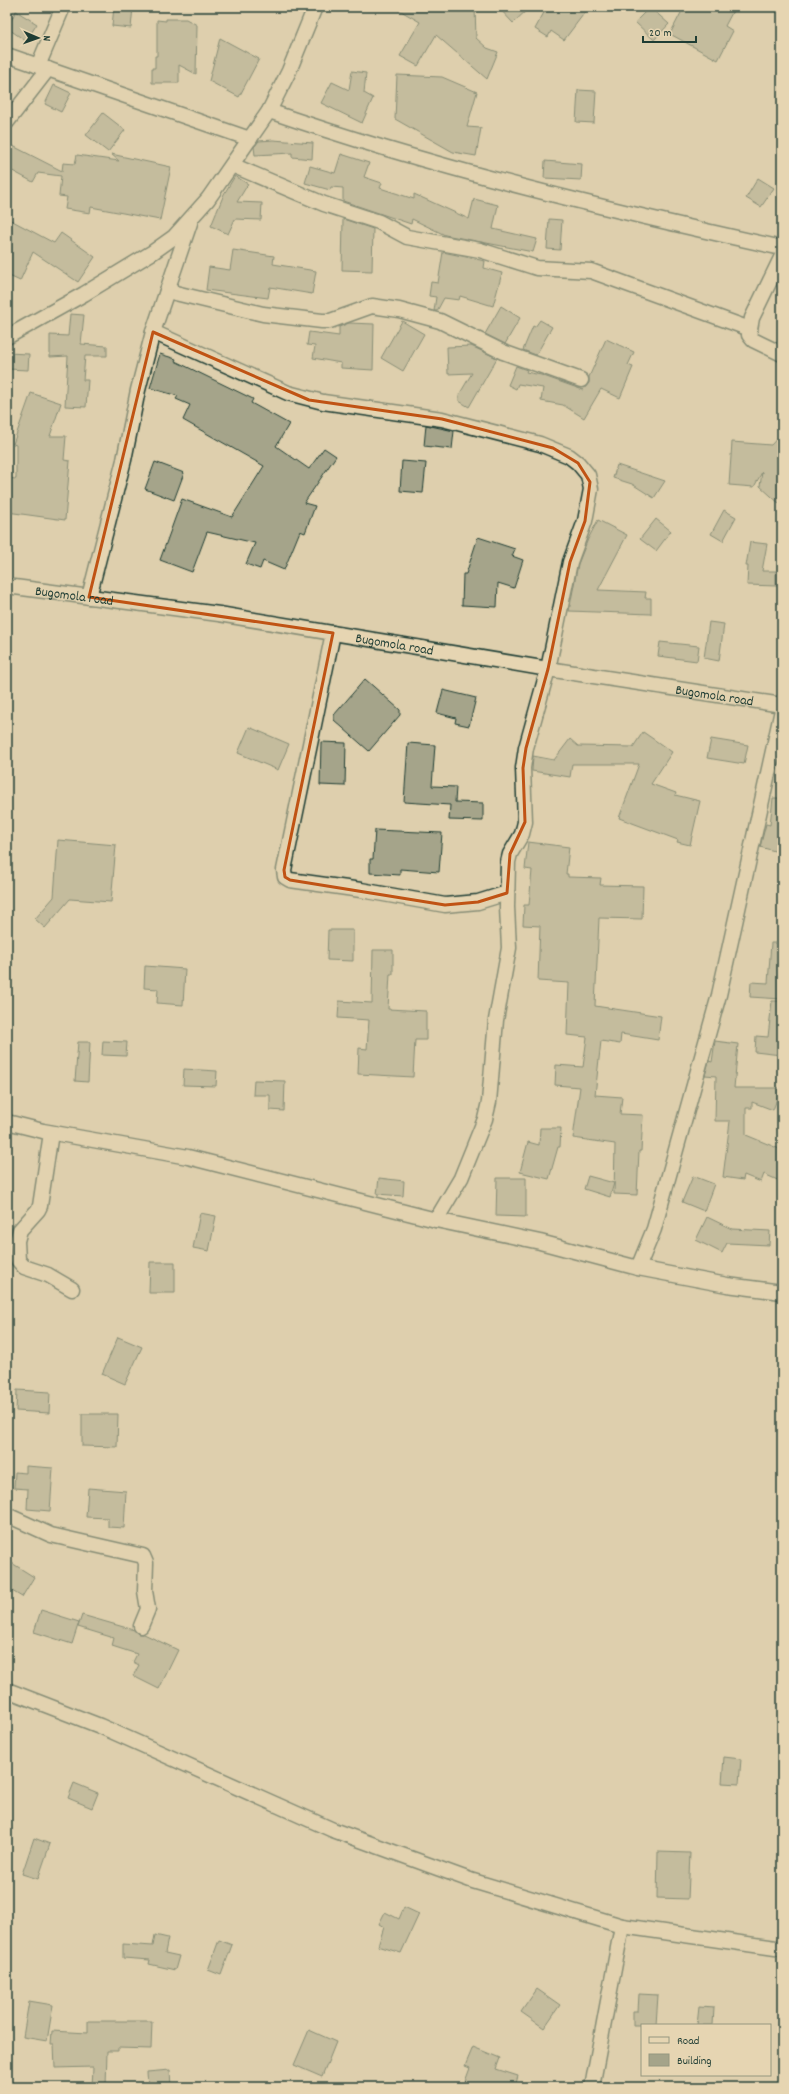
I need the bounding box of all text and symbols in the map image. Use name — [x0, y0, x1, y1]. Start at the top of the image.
north arrow — [18, 18, 58, 58]
scale bar — [643, 18, 696, 44]
text: 20 m — [649, 25, 672, 42]
text: N — [38, 35, 54, 42]
street label: Bugomola road — [34, 582, 114, 612]
street label: Bugomola road — [354, 629, 435, 662]
street label: Bugomola road — [674, 681, 755, 712]
legend — [641, 2024, 771, 2076]
text: Road — [677, 2033, 699, 2050]
text: Building — [677, 2053, 712, 2070]

